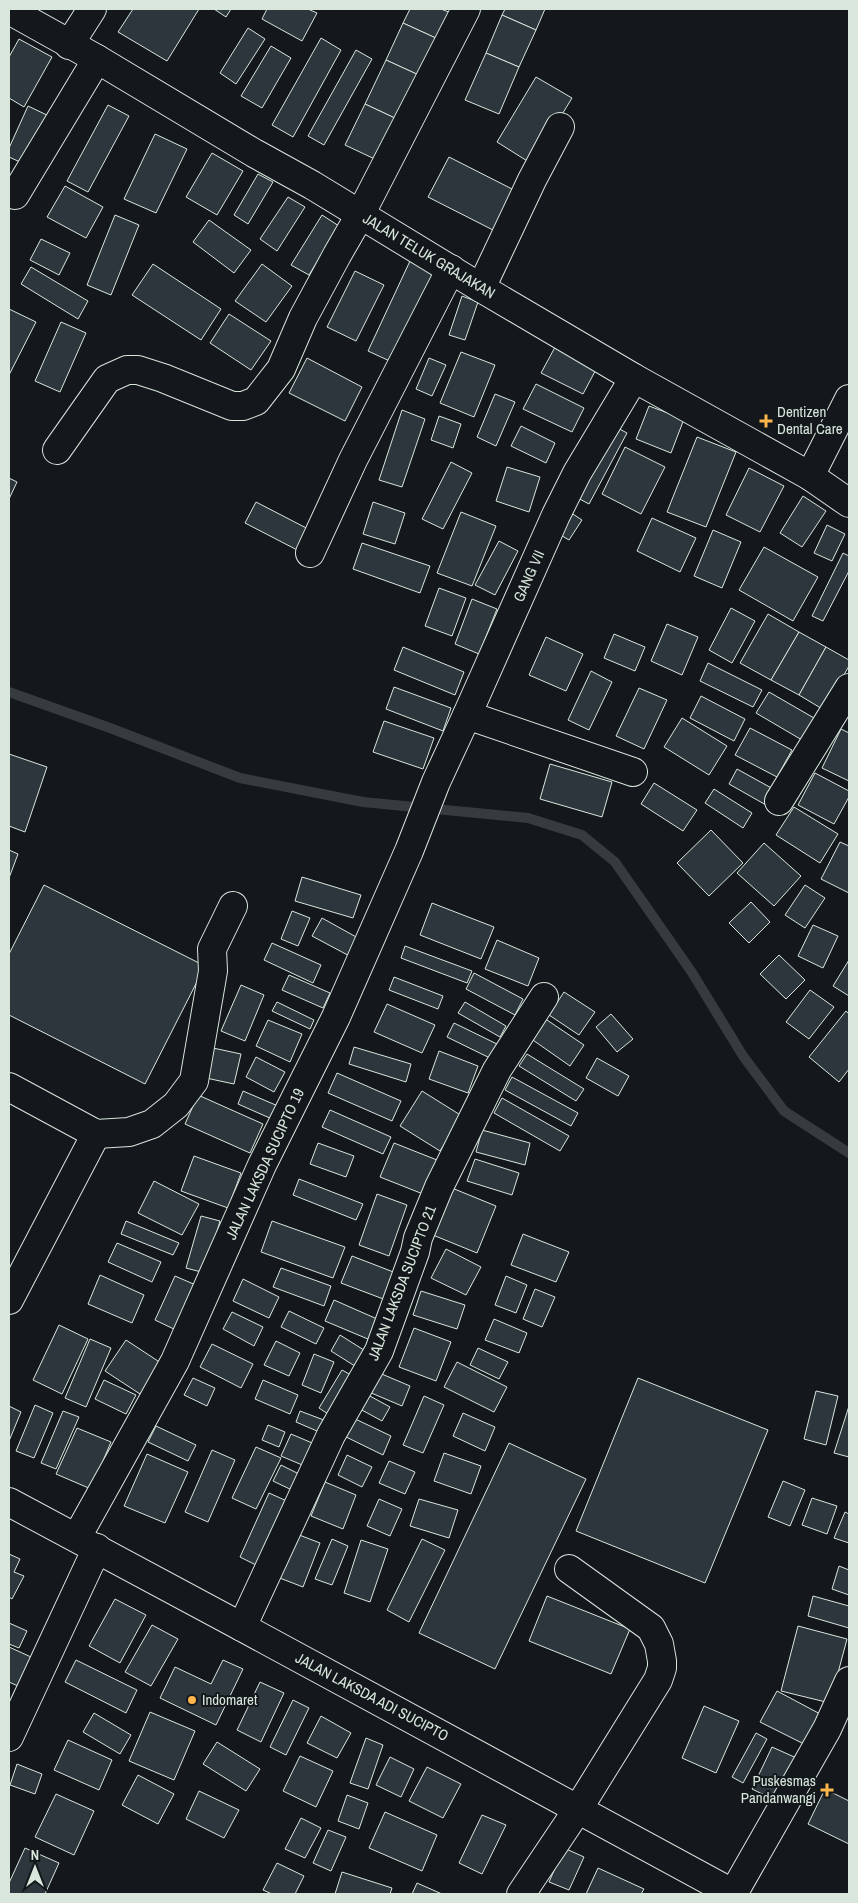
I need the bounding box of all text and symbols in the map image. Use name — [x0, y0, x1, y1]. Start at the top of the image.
street label: JALAN TELUK GRAJAKAN — [359, 208, 499, 303]
place label: Dentizen Dental Care — [777, 401, 843, 439]
marker: Dentizen Dental Care — [759, 414, 773, 428]
street label: GANG VII — [508, 547, 549, 605]
street label: JALAN LAKSDA SUCIPTO 19 — [220, 1085, 309, 1243]
street label: JALAN LAKSDA SUCIPTO 21 — [362, 1202, 441, 1363]
street label: JALAN LAKSDA ADI SUCIPTO — [292, 1647, 453, 1746]
place label: Indomaret — [202, 1689, 258, 1710]
marker: Indomaret — [186, 1694, 198, 1706]
place label: Puskesmas Pandanwangi — [741, 1770, 816, 1808]
marker: Puskesmas Pandanwangi — [820, 1783, 834, 1797]
north arrow — [10, 1843, 60, 1893]
text: N — [31, 1846, 39, 1864]

